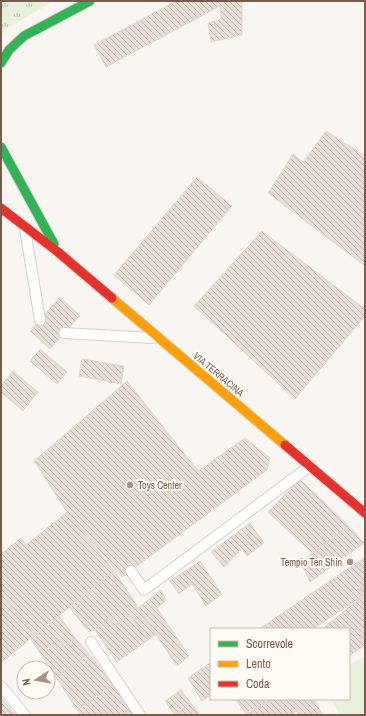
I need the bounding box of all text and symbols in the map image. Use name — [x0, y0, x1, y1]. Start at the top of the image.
street label: VIA TERRACINA — [191, 349, 247, 400]
place label: Toys Center — [138, 479, 182, 492]
marker: Toys Center — [125, 480, 135, 490]
place label: Tempio Ten Shin — [281, 556, 342, 569]
marker: Tempio Ten Shin — [345, 557, 355, 567]
legend — [210, 628, 350, 700]
text: Scorrevole — [246, 636, 293, 652]
text: Lento — [246, 656, 271, 672]
north arrow — [16, 660, 56, 700]
text: Coda — [246, 676, 270, 692]
text: N — [19, 677, 34, 687]

